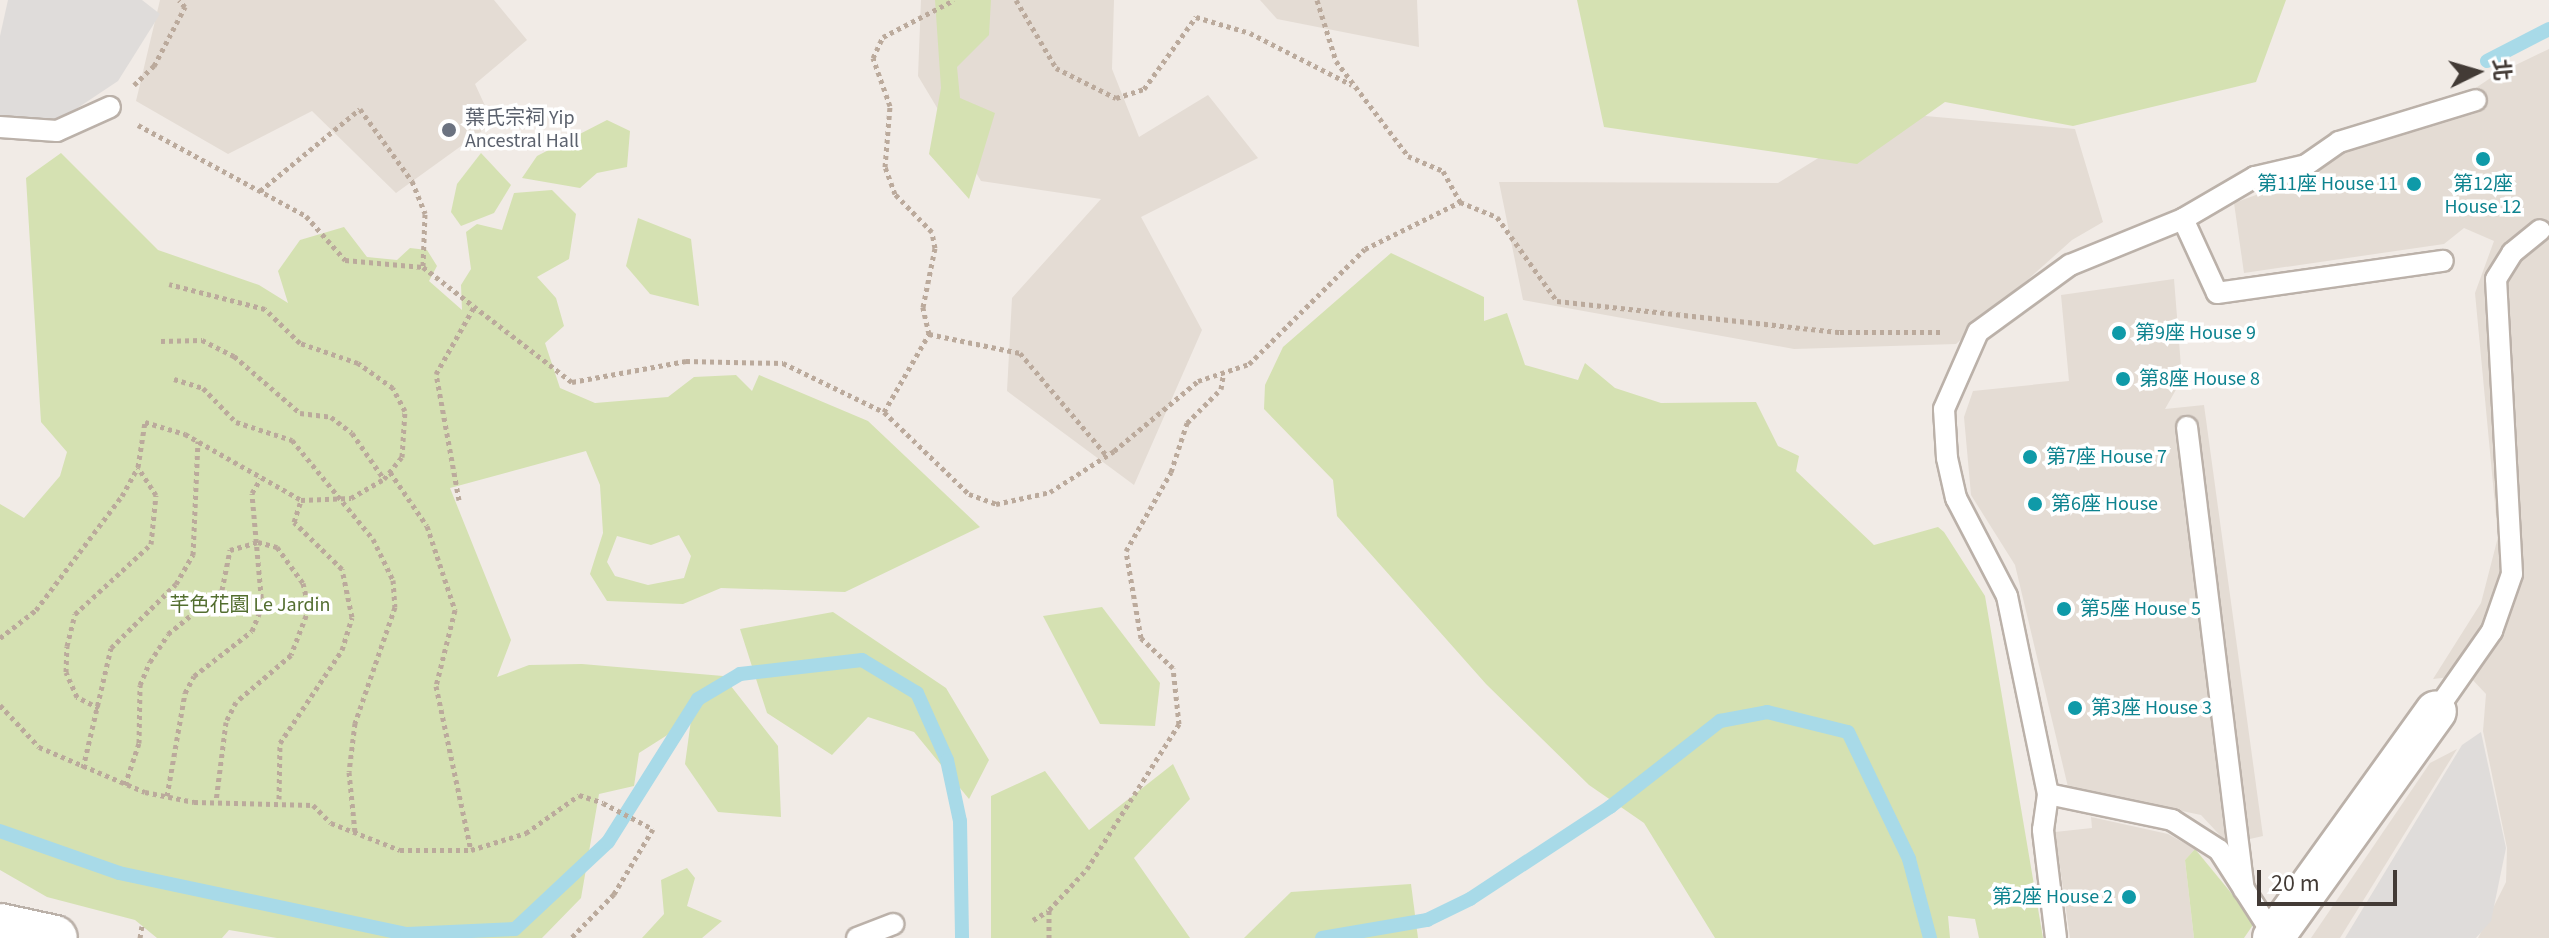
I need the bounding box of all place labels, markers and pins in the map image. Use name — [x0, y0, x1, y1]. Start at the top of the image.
place label: 葉氏宗祠 Yip Ancestral Hall — [465, 106, 579, 153]
marker: 葉氏宗祠 Yip Ancestral Hall — [440, 121, 458, 139]
marker: 第12座 House 12 — [2474, 150, 2492, 168]
place label: 第11座 House 11 — [2257, 172, 2398, 196]
place label: 第12座 House 12 — [2445, 172, 2521, 219]
marker: 第11座 House 11 — [2405, 175, 2423, 193]
place label: 第9座 House 9 — [2135, 321, 2256, 345]
marker: 第9座 House 9 — [2110, 324, 2128, 342]
place label: 第8座 House 8 — [2139, 367, 2260, 391]
marker: 第8座 House 8 — [2114, 370, 2132, 388]
place label: 第7座 House 7 — [2046, 445, 2167, 469]
marker: 第7座 House 7 — [2021, 448, 2039, 466]
place label: 第6座 House — [2051, 492, 2158, 516]
marker: 第6座 House — [2026, 495, 2044, 513]
place label: 第5座 House 5 — [2080, 597, 2201, 621]
marker: 第5座 House 5 — [2055, 600, 2073, 618]
place label: 第3座 House 3 — [2091, 696, 2212, 720]
marker: 第3座 House 3 — [2066, 699, 2084, 717]
place label: 第2座 House 2 — [1992, 885, 2113, 909]
marker: 第2座 House 2 — [2120, 888, 2138, 906]

